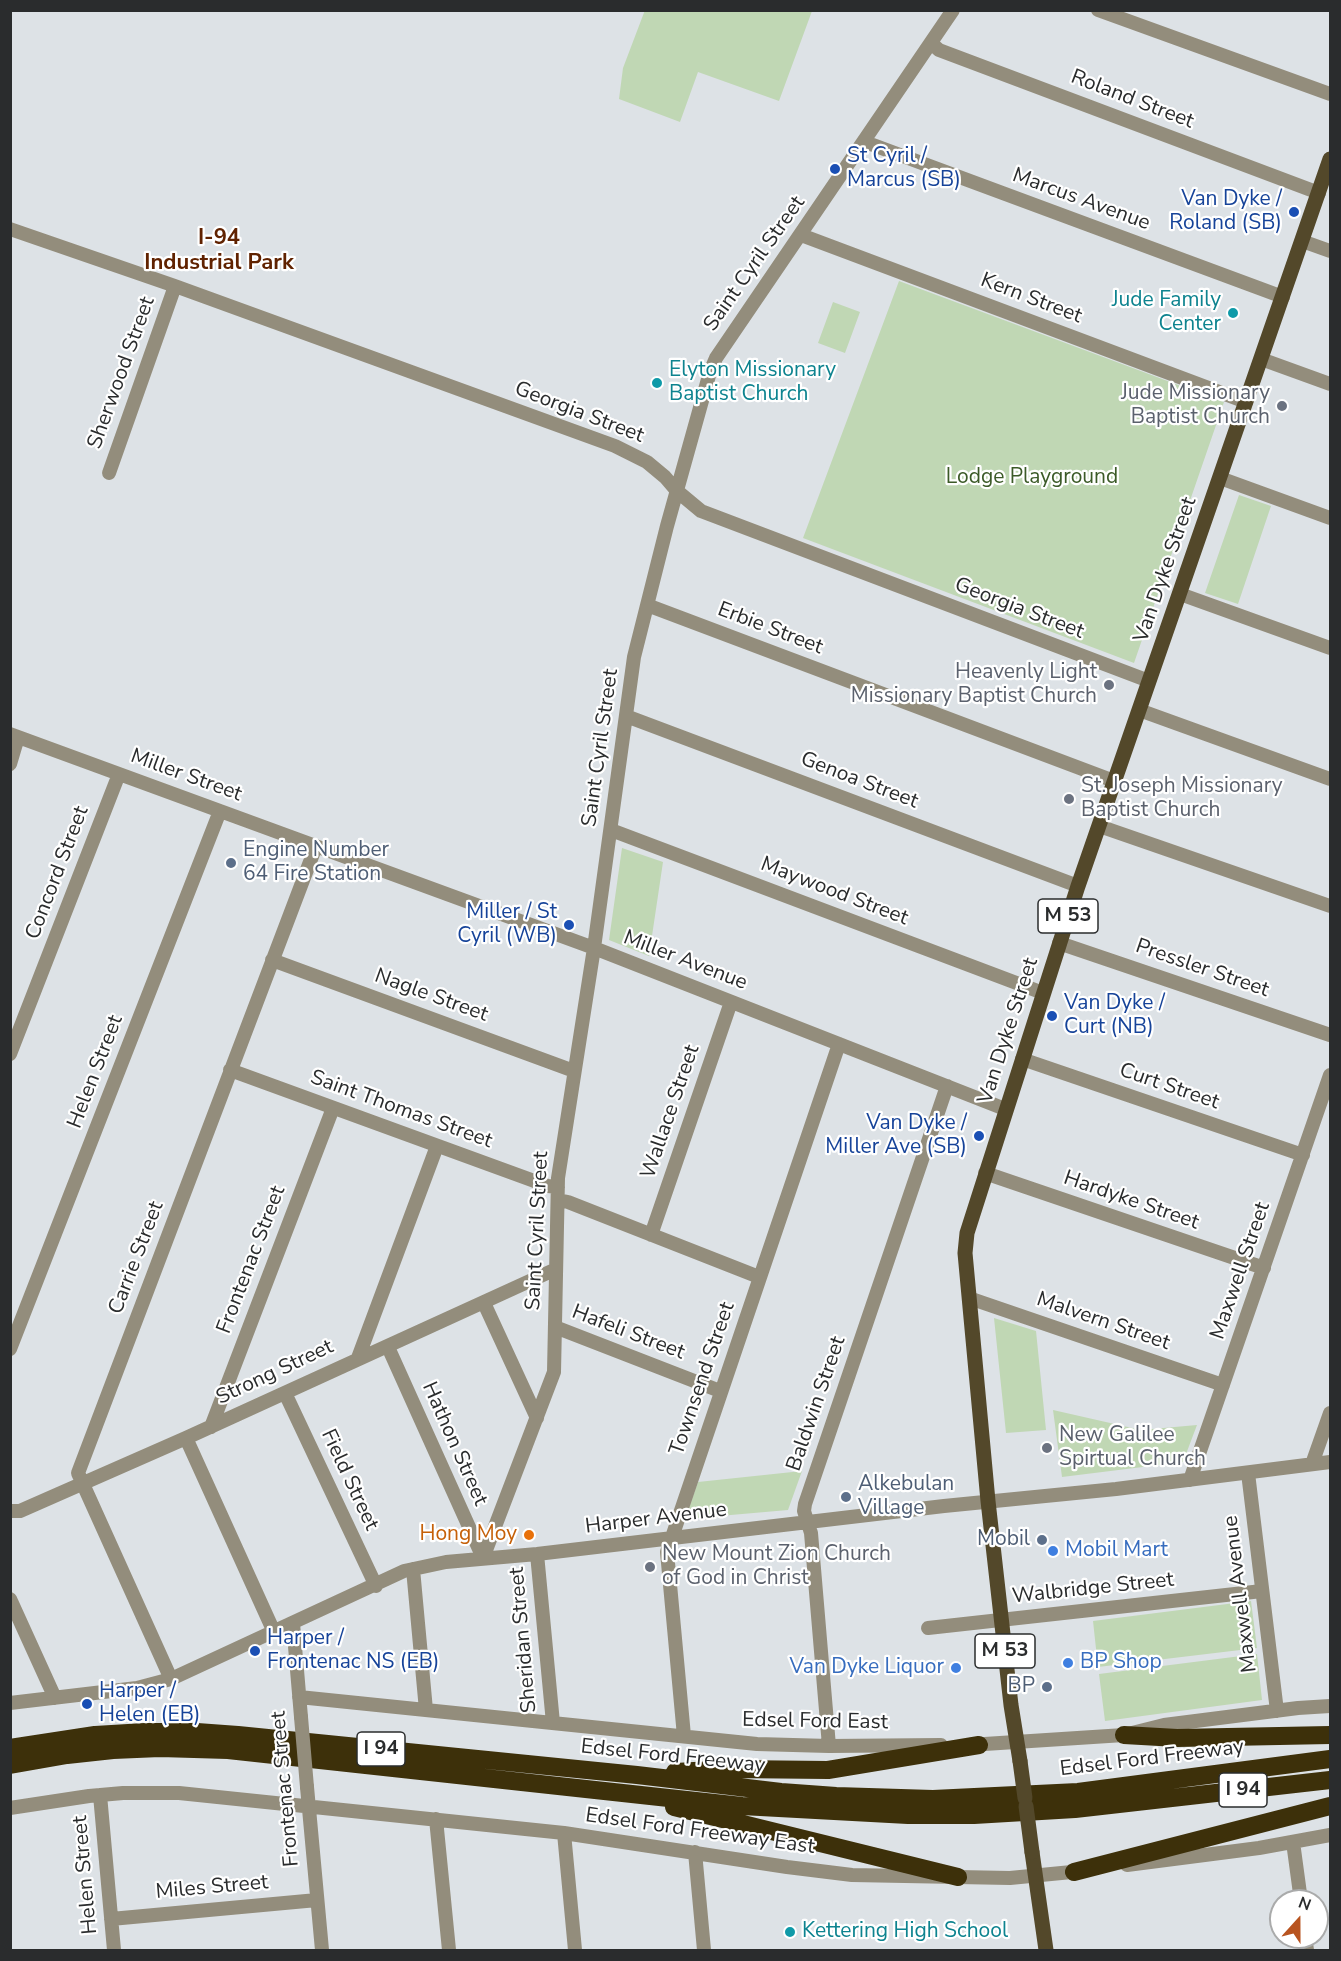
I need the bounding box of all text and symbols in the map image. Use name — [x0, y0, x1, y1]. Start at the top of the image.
street label: Roland Street — [1067, 65, 1197, 135]
place label: St Cyril / Marcus (SB) — [847, 144, 961, 194]
marker: St Cyril / Marcus (SB) — [828, 162, 842, 176]
street label: Marcus Avenue — [1009, 163, 1153, 237]
place label: Van Dyke / Roland (SB) — [1169, 187, 1282, 237]
street label: Saint Cyril Street — [699, 192, 811, 336]
marker: Van Dyke / Roland (SB) — [1287, 205, 1301, 219]
district label: I-94 Industrial Park — [144, 226, 294, 278]
street label: Kern Street — [977, 268, 1085, 330]
place label: Jude Family Center — [1112, 288, 1221, 338]
street label: Sherwood Street — [83, 294, 161, 452]
marker: Jude Family Center — [1226, 306, 1240, 320]
place label: Elyton Missionary Baptist Church — [669, 358, 836, 408]
marker: Elyton Missionary Baptist Church — [650, 376, 664, 390]
street label: Georgia Street — [511, 377, 647, 449]
place label: Jude Missionary Baptist Church — [1121, 381, 1270, 431]
marker: Jude Missionary Baptist Church — [1275, 399, 1289, 413]
park label: Lodge Playground — [946, 465, 1118, 491]
street label: Van Dyke Street — [1129, 494, 1203, 646]
street label: Georgia Street — [951, 573, 1087, 645]
street label: Erbie Street — [714, 597, 826, 661]
place label: Heavenly Light Missionary Baptist Church — [851, 660, 1097, 710]
street label: Saint Cyril Street — [577, 667, 625, 829]
marker: Heavenly Light Missionary Baptist Church — [1102, 678, 1116, 692]
street label: Miller Street — [127, 744, 245, 808]
street label: Genoa Street — [797, 747, 921, 815]
place label: St. Joseph Missionary Baptist Church — [1081, 774, 1283, 824]
marker: St. Joseph Missionary Baptist Church — [1062, 792, 1076, 806]
street label: Concord Street — [21, 803, 95, 943]
place label: Engine Number 64 Fire Station — [243, 838, 389, 888]
street label: Maywood Street — [757, 852, 911, 932]
marker: Engine Number 64 Fire Station — [224, 856, 238, 870]
road number: M 53 — [1038, 899, 1098, 933]
place label: Miller / St Cyril (WB) — [457, 900, 557, 950]
marker: Miller / St Cyril (WB) — [562, 918, 576, 932]
street label: Miller Avenue — [619, 926, 751, 996]
street label: Pressler Street — [1132, 934, 1272, 1004]
street label: Van Dyke Street — [974, 955, 1044, 1107]
street label: Nagle Street — [371, 964, 491, 1028]
place label: Van Dyke / Curt (NB) — [1064, 991, 1165, 1041]
marker: Van Dyke / Curt (NB) — [1045, 1009, 1059, 1023]
street label: Helen Street — [63, 1012, 129, 1132]
street label: Wallace Street — [636, 1042, 706, 1182]
street label: Curt Street — [1116, 1058, 1222, 1116]
street label: Saint Thomas Street — [307, 1065, 495, 1155]
place label: Van Dyke / Miller Ave (SB) — [825, 1111, 967, 1161]
marker: Van Dyke / Miller Ave (SB) — [972, 1129, 986, 1143]
street label: Saint Cyril Street — [521, 1151, 555, 1311]
street label: Hardyke Street — [1060, 1166, 1202, 1236]
street label: Frontenac Street — [212, 1183, 292, 1337]
street label: Carrie Street — [104, 1198, 170, 1318]
street label: Maxwell Street — [1206, 1199, 1276, 1343]
street label: Malvern Street — [1033, 1287, 1173, 1357]
street label: Townsend Street — [665, 1299, 741, 1459]
street label: Hafeli Street — [568, 1300, 688, 1366]
street label: Baldwin Street — [782, 1333, 852, 1475]
street label: Strong Street — [212, 1335, 338, 1411]
street label: Hathon Street — [416, 1378, 492, 1510]
place label: New Galilee Spirtual Church — [1059, 1423, 1206, 1473]
street label: Field Street — [315, 1425, 383, 1535]
marker: New Galilee Spirtual Church — [1040, 1441, 1054, 1455]
place label: Alkebulan Village — [858, 1472, 954, 1522]
marker: Alkebulan Village — [839, 1490, 853, 1504]
street label: Harper Avenue — [584, 1498, 728, 1540]
street label: Maxwell Avenue — [1219, 1514, 1263, 1674]
place label: Hong Moy — [419, 1522, 517, 1548]
place label: Mobil — [977, 1527, 1030, 1553]
marker: Hong Moy — [522, 1528, 536, 1542]
marker: Mobil — [1035, 1533, 1049, 1547]
place label: Mobil Mart — [1065, 1538, 1168, 1564]
place label: New Mount Zion Church of God in Christ — [662, 1542, 891, 1592]
marker: Mobil Mart — [1046, 1544, 1060, 1558]
marker: New Mount Zion Church of God in Christ — [643, 1560, 657, 1574]
street label: Sheridan Street — [505, 1566, 543, 1714]
street label: Walbridge Street — [1011, 1568, 1175, 1610]
place label: Harper / Frontenac NS (EB) — [267, 1626, 439, 1676]
road number: M 53 — [975, 1634, 1035, 1668]
marker: Harper / Frontenac NS (EB) — [248, 1644, 262, 1658]
place label: BP Shop — [1080, 1650, 1162, 1676]
place label: Van Dyke Liquor — [790, 1655, 944, 1681]
marker: BP Shop — [1061, 1656, 1075, 1670]
marker: Van Dyke Liquor — [949, 1661, 963, 1675]
place label: BP — [1008, 1674, 1035, 1700]
place label: Harper / Helen (EB) — [99, 1679, 201, 1729]
marker: BP — [1040, 1680, 1054, 1694]
marker: Harper / Helen (EB) — [80, 1697, 94, 1711]
street label: Edsel Ford East — [742, 1708, 888, 1736]
street label: Frontenac Street — [267, 1710, 305, 1868]
road number: I 94 — [357, 1732, 405, 1766]
street label: Edsel Ford Freeway — [580, 1735, 766, 1779]
street label: Edsel Ford Freeway — [1059, 1735, 1245, 1783]
road number: I 94 — [1219, 1773, 1267, 1807]
street label: Edsel Ford Freeway East — [584, 1803, 816, 1861]
street label: Helen Street — [68, 1815, 104, 1935]
street label: Miles Street — [155, 1871, 269, 1905]
north arrow — [1269, 1889, 1329, 1949]
text: N — [1295, 1892, 1314, 1916]
place label: Kettering High School — [802, 1919, 1008, 1945]
marker: Kettering High School — [783, 1925, 797, 1939]

